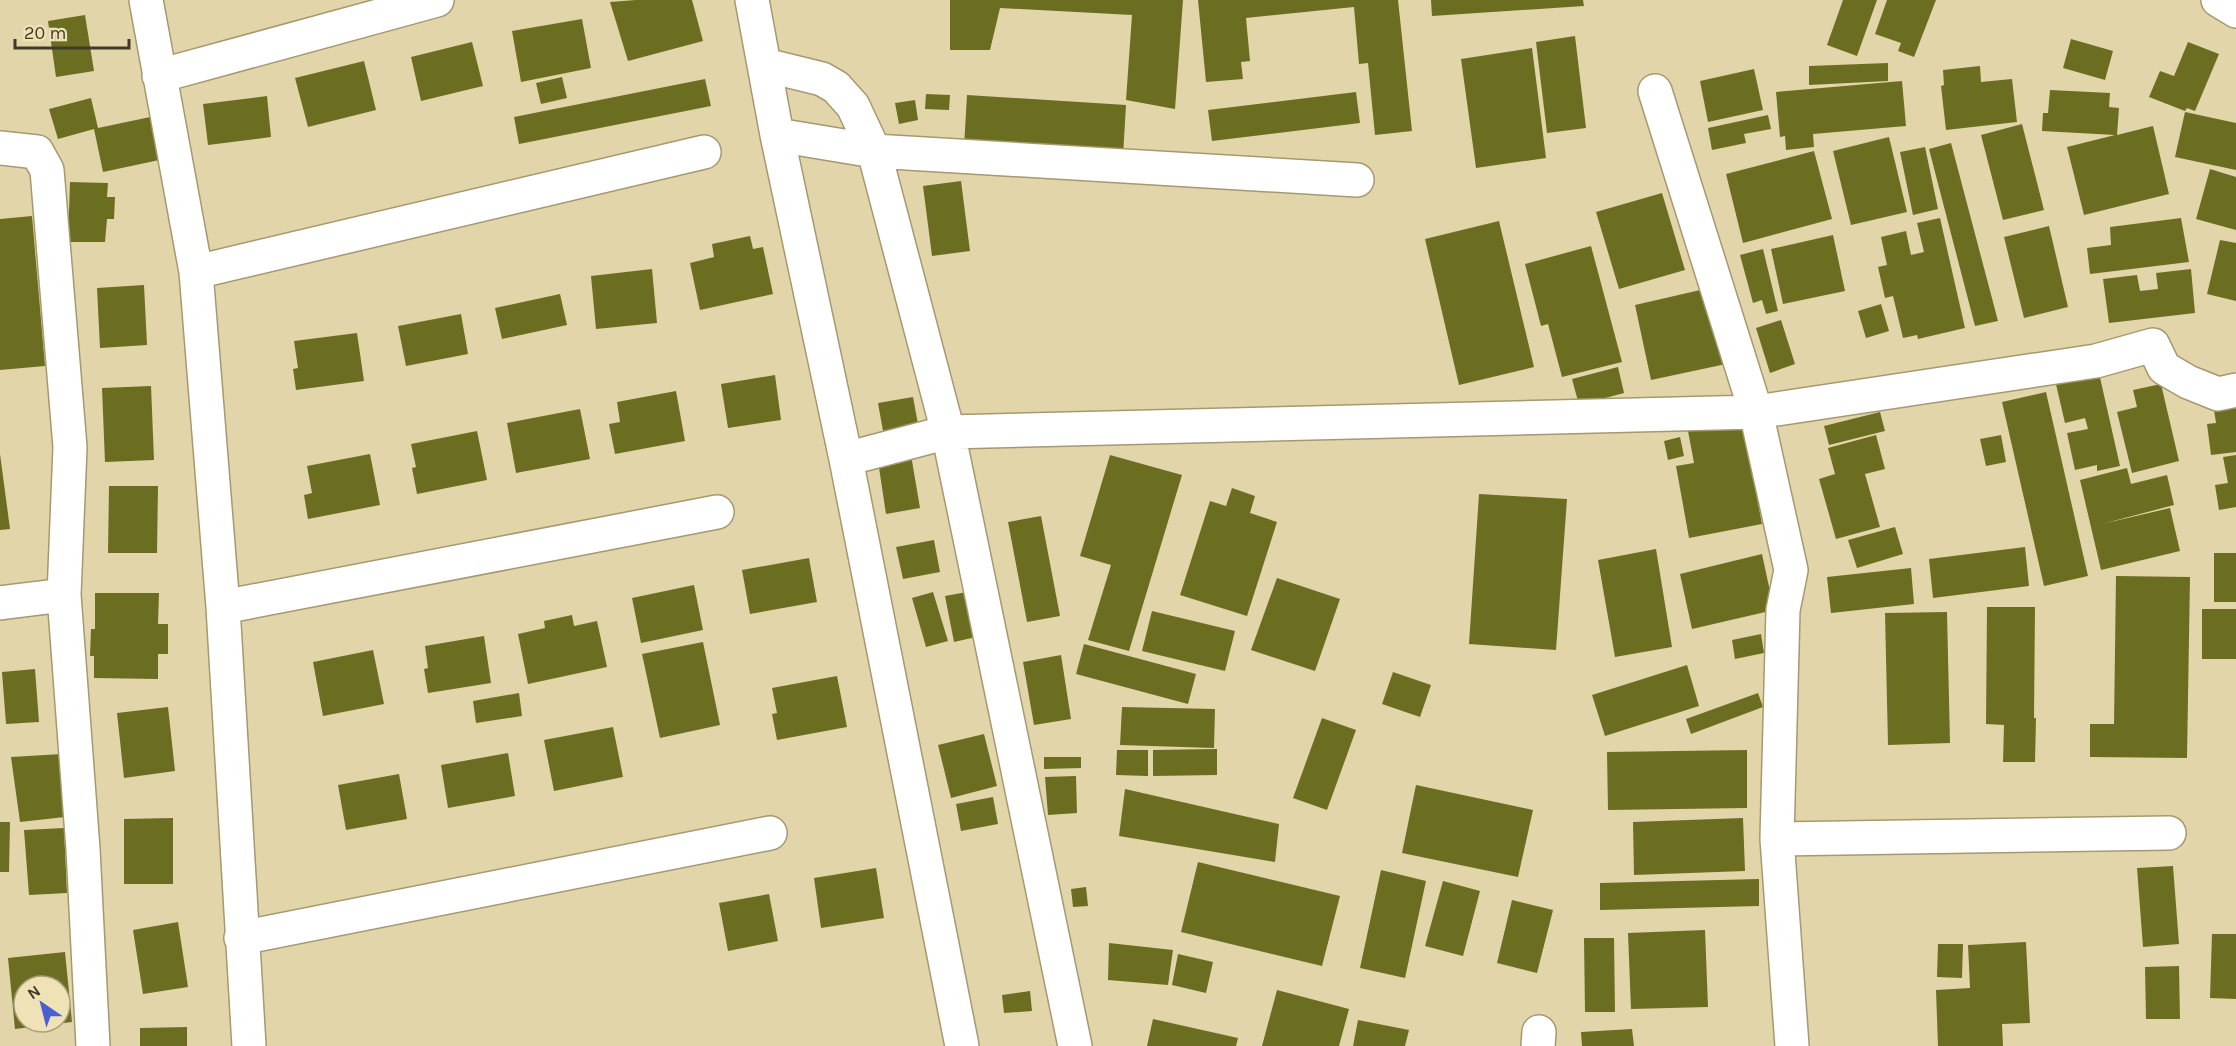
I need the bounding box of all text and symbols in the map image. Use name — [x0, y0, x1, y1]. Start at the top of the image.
scale bar — [15, 12, 129, 50]
text: 20 m — [24, 22, 66, 44]
north arrow — [12, 974, 72, 1034]
text: N — [24, 981, 44, 1003]

